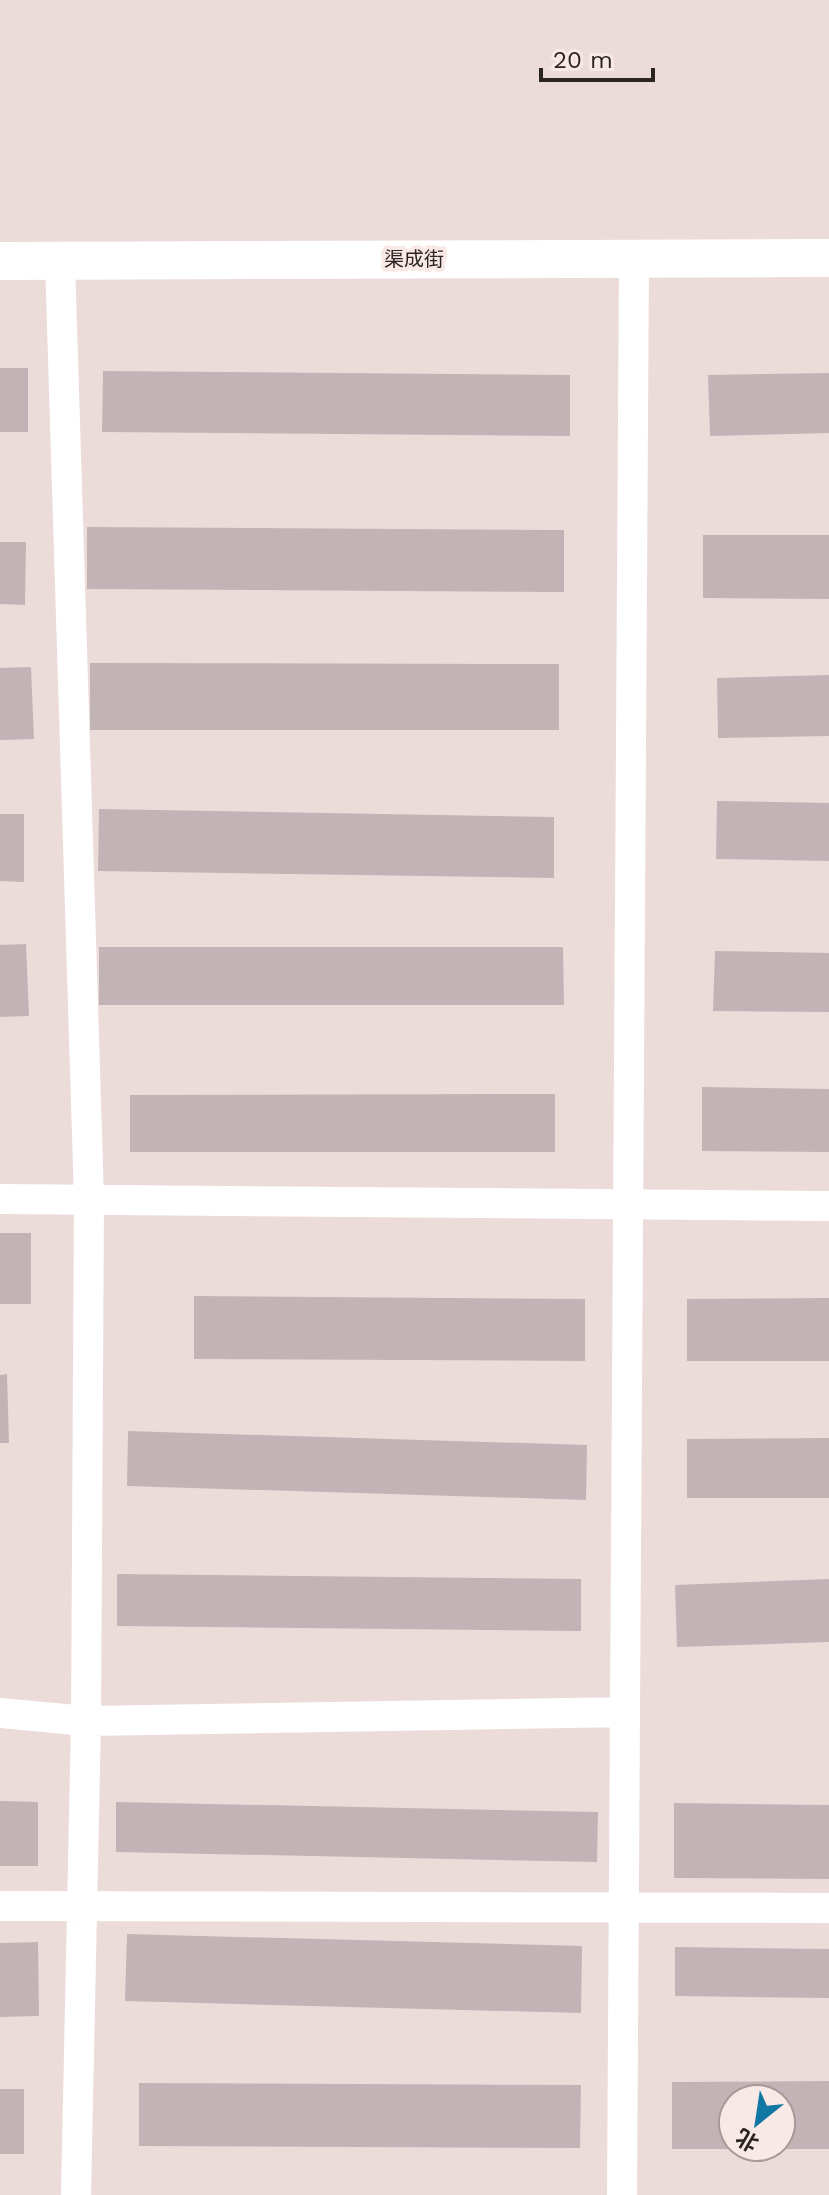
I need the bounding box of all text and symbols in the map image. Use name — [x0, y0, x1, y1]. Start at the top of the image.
scale bar — [541, 32, 653, 82]
text: 20 m — [553, 46, 613, 74]
street label: 渠成街 — [384, 247, 444, 271]
north arrow — [717, 2083, 797, 2163]
text: 北 — [731, 2124, 763, 2156]

